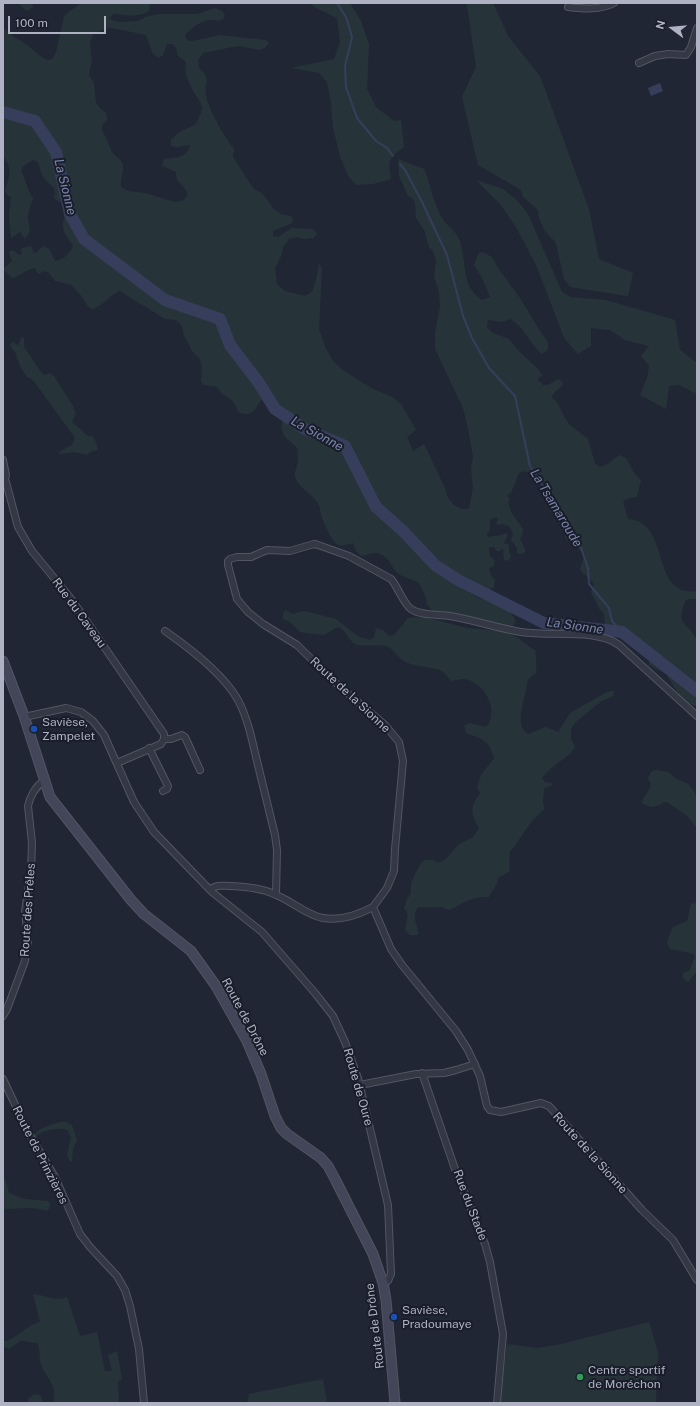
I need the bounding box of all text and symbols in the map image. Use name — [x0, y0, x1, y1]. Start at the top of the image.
scale bar — [10, 8, 108, 34]
north arrow — [652, 8, 692, 48]
text: 100 m — [15, 16, 48, 30]
text: N — [654, 19, 667, 30]
water label: La Sionne — [50, 157, 80, 217]
water label: La Sionne — [288, 413, 346, 455]
water label: La Tsamaroude — [527, 466, 585, 550]
street label: Rue du Caveau — [49, 575, 109, 651]
water label: La Sionne — [545, 614, 605, 638]
street label: Route de la Sionne — [307, 654, 393, 736]
place label: Savièse, Zampelet — [42, 715, 95, 743]
marker: Savièse, Zampelet — [29, 724, 39, 734]
street label: Route des Prêles — [18, 863, 38, 957]
street label: Route de Drône — [218, 976, 272, 1058]
street label: Route de Oure — [340, 1047, 376, 1127]
street label: Route de Prinzières — [9, 1104, 71, 1206]
street label: Route de la Sionne — [550, 1109, 630, 1197]
street label: Rue du Stade — [450, 1168, 490, 1242]
street label: Route de Drône — [363, 1282, 387, 1370]
place label: Savièse, Pradoumaye — [402, 1303, 472, 1331]
marker: Savièse, Pradoumaye — [389, 1312, 399, 1322]
place label: Centre sportif de Moréchon — [588, 1363, 666, 1391]
marker: Centre sportif de Moréchon — [575, 1372, 585, 1382]

